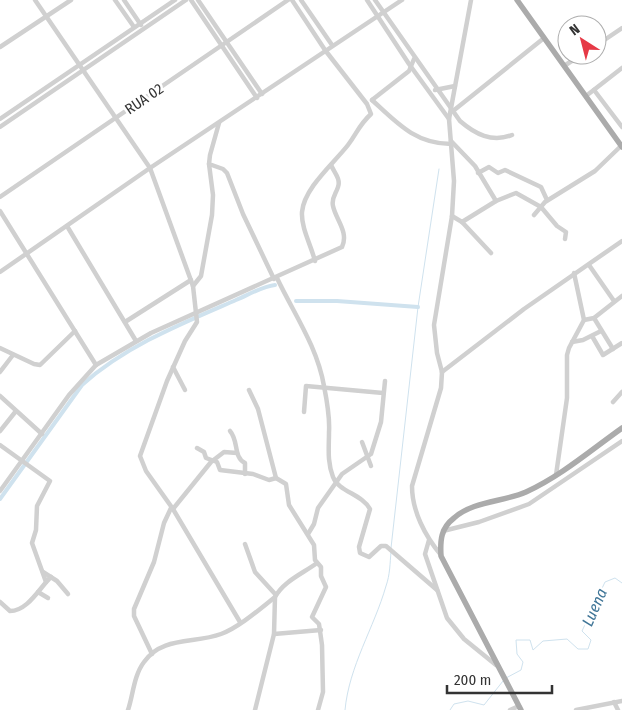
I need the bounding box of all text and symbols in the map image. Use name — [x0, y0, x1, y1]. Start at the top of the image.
north arrow — [557, 15, 607, 65]
text: N — [566, 21, 583, 39]
street label: RUA 02 — [121, 79, 167, 118]
water label: Luena — [578, 585, 611, 629]
scale bar — [447, 662, 552, 694]
text: 200 m — [454, 671, 491, 689]

